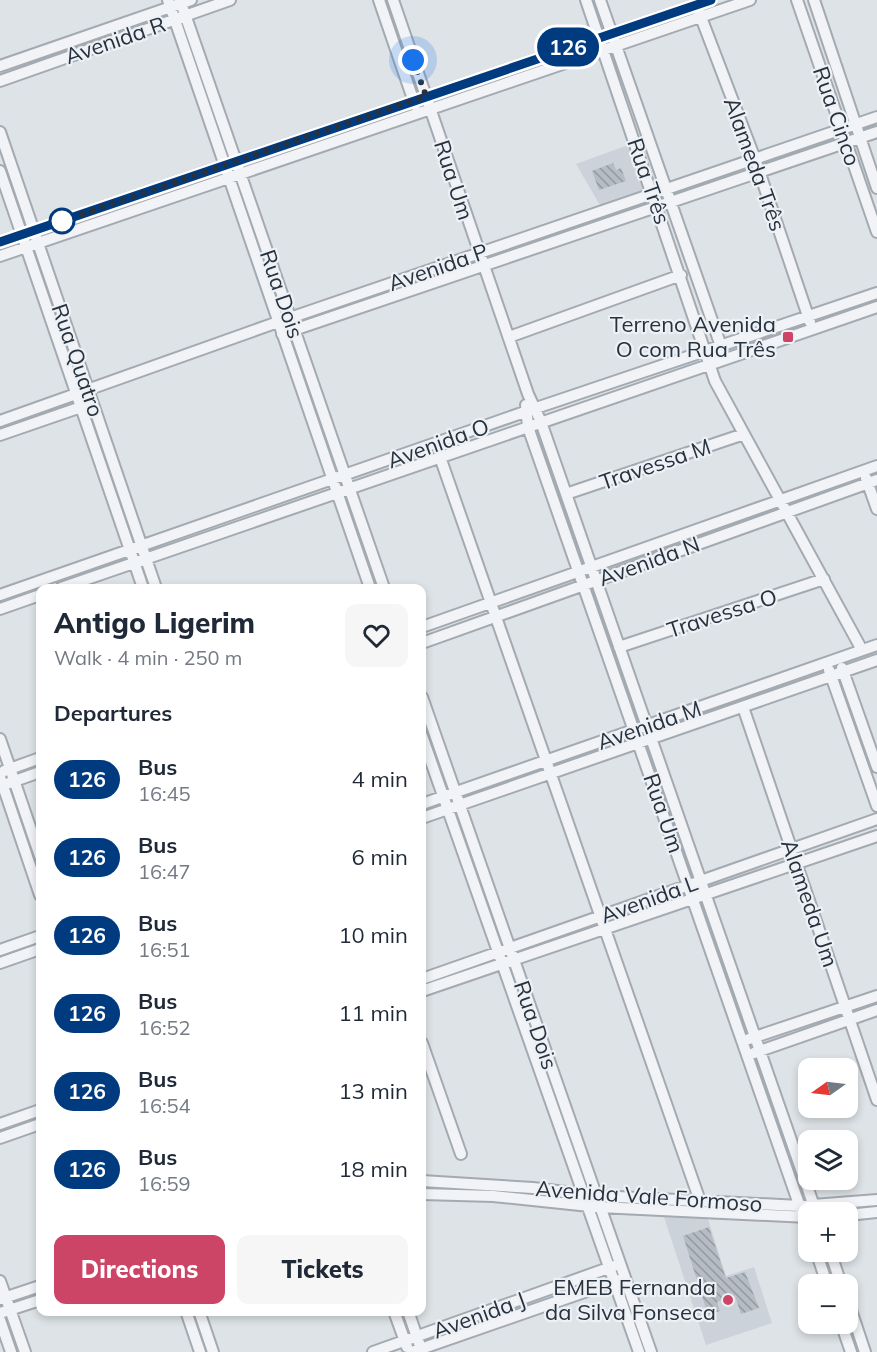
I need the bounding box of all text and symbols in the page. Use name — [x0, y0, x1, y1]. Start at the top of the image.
street label: Avenida R — [61, 10, 169, 70]
line badge: 126 — [534, 28, 602, 66]
text: 126 — [549, 34, 587, 60]
your location — [398, 45, 428, 75]
street label: Rua Cinco — [807, 63, 867, 169]
street label: Alameda Três — [718, 93, 792, 235]
street label: Rua Três — [621, 134, 677, 228]
street label: Rua Um — [428, 137, 480, 223]
unlabelled marker — [49, 208, 75, 234]
street label: Avenida P — [384, 237, 492, 297]
street label: Rua Dois — [254, 246, 310, 342]
street label: Rua Quatro — [46, 300, 110, 420]
place label: Terreno Avenida O com Rua Três — [610, 310, 776, 363]
marker: Terreno Avenida O com Rua Três — [781, 330, 795, 344]
street label: Avenida O — [383, 412, 493, 474]
street label: Travessa M — [596, 432, 714, 496]
street label: Avenida N — [595, 530, 703, 592]
street label: Travessa O — [664, 582, 780, 644]
button: heart — [345, 604, 408, 667]
text: Antigo Ligerim — [54, 605, 255, 640]
text: Walk · 4 min · 250 m — [54, 645, 242, 670]
street label: Avenida M — [593, 694, 705, 756]
text: Departures — [54, 699, 172, 727]
text: Bus — [138, 753, 177, 781]
text: 4 min — [352, 765, 408, 793]
text: 126 — [68, 766, 106, 792]
street label: Rua Um — [637, 770, 691, 856]
text: 16:45 — [138, 781, 191, 806]
text: Bus — [138, 831, 177, 859]
street label: Alameda Um — [775, 835, 845, 971]
text: 6 min — [352, 843, 408, 871]
text: 126 — [68, 844, 106, 870]
text: 16:47 — [138, 859, 191, 884]
street label: Avenida L — [597, 869, 701, 929]
text: Bus — [138, 909, 177, 937]
text: 10 min — [338, 921, 408, 949]
text: 126 — [68, 922, 106, 948]
text: 16:51 — [138, 937, 191, 962]
street label: Rua Dois — [508, 977, 564, 1073]
text: Bus — [138, 987, 177, 1015]
text: 11 min — [338, 999, 408, 1027]
text: 126 — [68, 1000, 106, 1026]
text: 16:52 — [138, 1015, 191, 1040]
north arrow — [798, 1058, 858, 1118]
map controls — [798, 1058, 858, 1334]
text: Bus — [138, 1065, 177, 1093]
text: 13 min — [338, 1077, 408, 1105]
text: 126 — [68, 1078, 106, 1104]
text: 16:54 — [138, 1093, 191, 1118]
button: layers — [798, 1130, 858, 1190]
text: Bus — [138, 1143, 177, 1171]
text: 18 min — [338, 1155, 408, 1183]
text: 126 — [68, 1156, 106, 1182]
text: 16:59 — [138, 1171, 191, 1196]
street label: Avenida Vale Formoso — [535, 1174, 763, 1218]
button: + — [798, 1202, 858, 1262]
button: Directions — [54, 1235, 225, 1304]
button: Tickets — [237, 1235, 408, 1304]
place label: EMEB Fernanda da Silva Fonseca — [545, 1273, 716, 1326]
button: − — [798, 1274, 858, 1334]
street label: Avenida J — [429, 1285, 529, 1345]
marker: EMEB Fernanda da Silva Fonseca — [721, 1293, 735, 1307]

